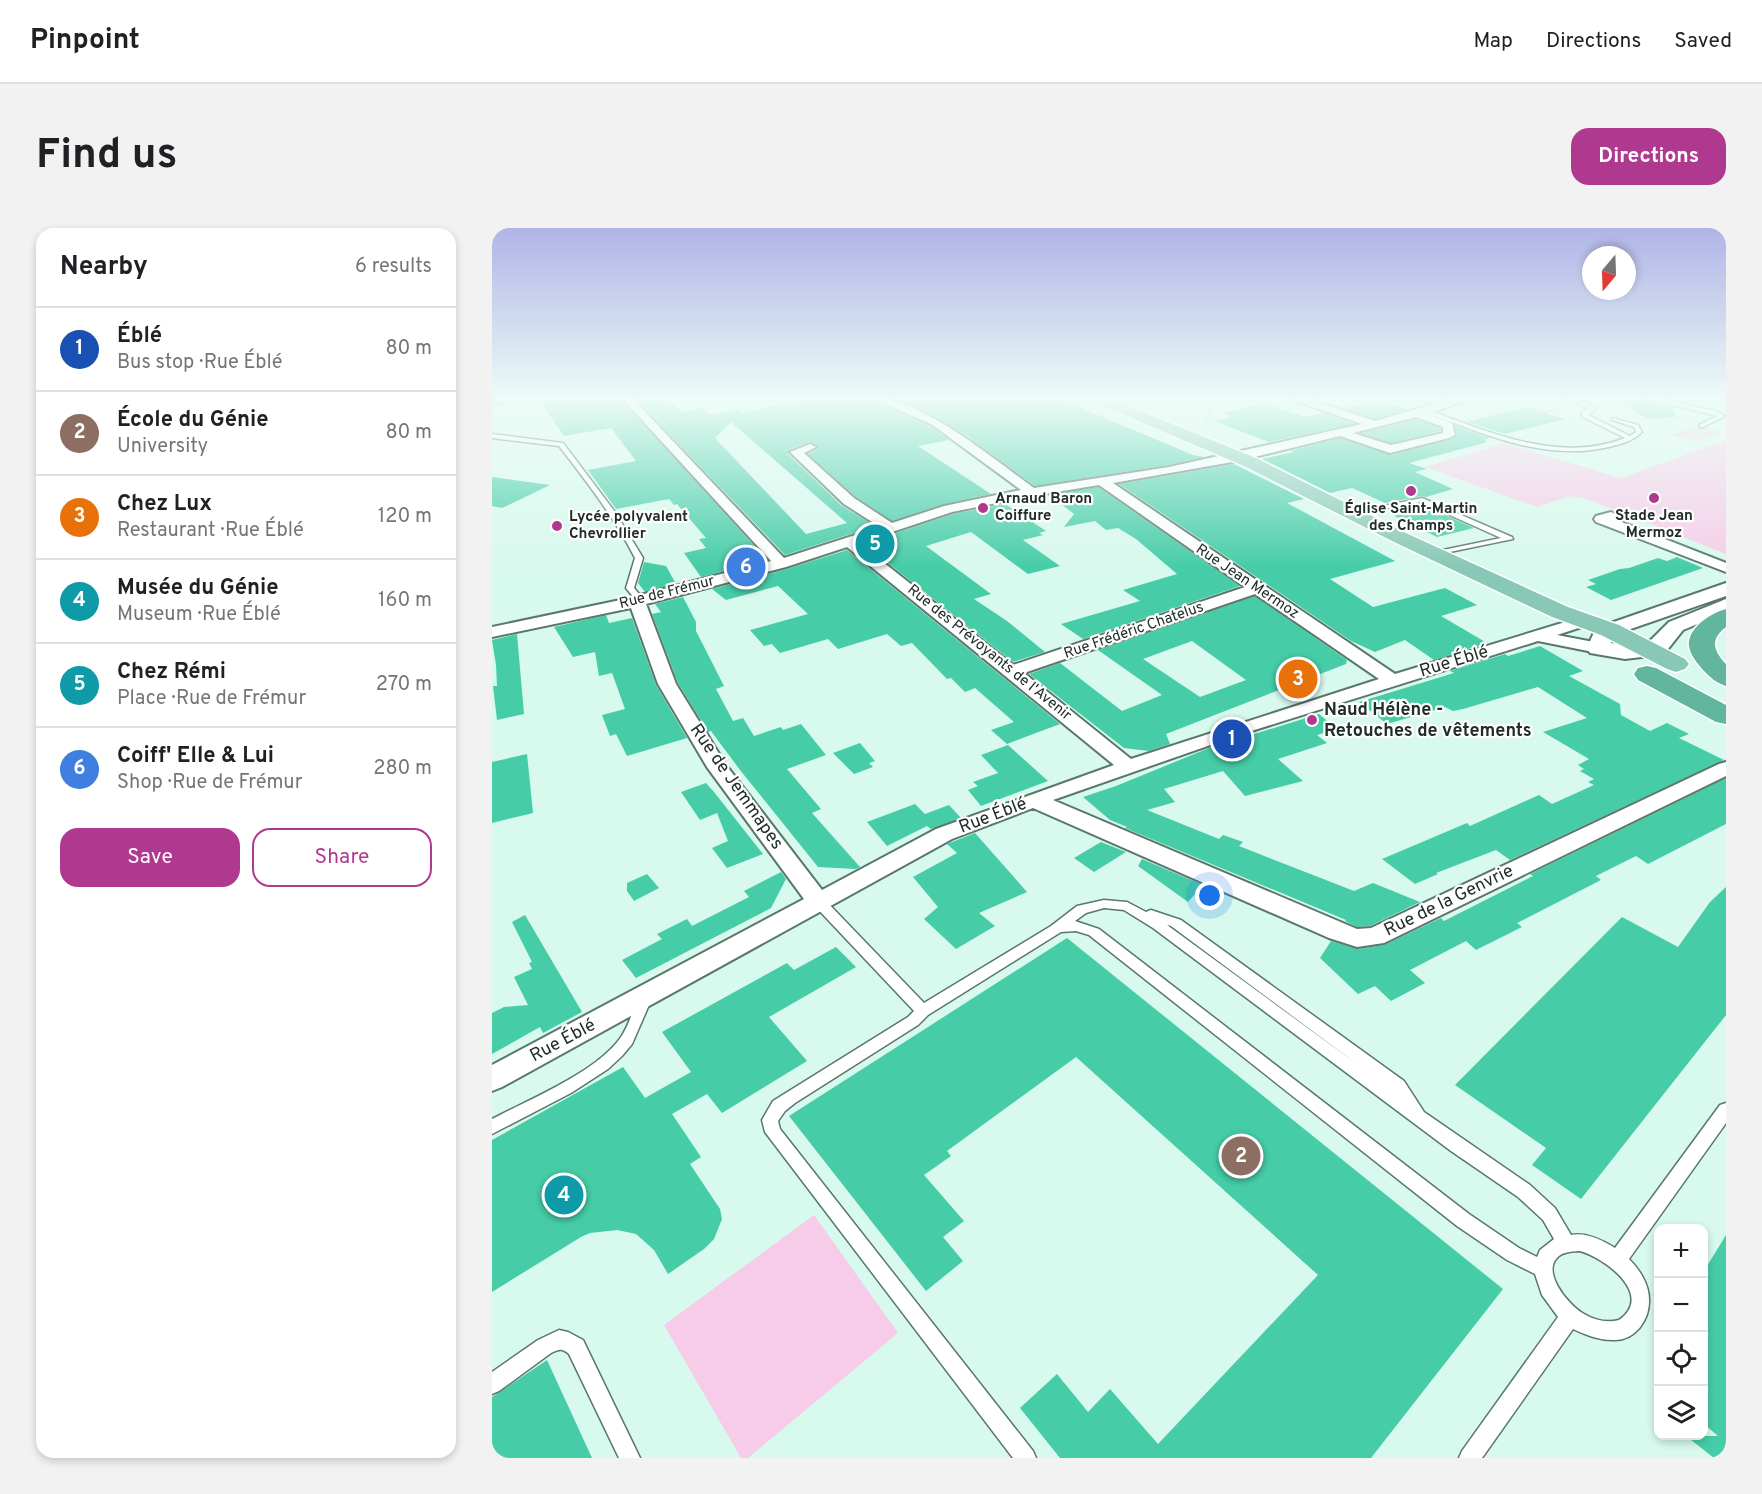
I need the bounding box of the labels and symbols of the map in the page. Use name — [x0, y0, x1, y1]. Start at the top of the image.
north arrow — [1582, 246, 1636, 300]
marker: Église Saint-Martin des Champs — [1404, 484, 1418, 498]
place label: Arnaud Baron Coiffure — [995, 490, 1092, 526]
marker: Stade Jean Mermoz — [1647, 491, 1661, 505]
place label: Église Saint-Martin des Champs — [1345, 499, 1477, 536]
marker: Arnaud Baron Coiffure — [976, 501, 990, 515]
place label: Stade Jean Mermoz — [1615, 507, 1693, 543]
place label: Lycée polyvalent Chevrollier — [569, 508, 688, 544]
marker: Lycée polyvalent Chevrollier — [550, 519, 564, 533]
pin: 5 — [856, 522, 895, 566]
street label: Rue Jean Mermoz — [1192, 540, 1302, 624]
pin: 6 — [726, 544, 766, 590]
street label: Rue de Frémur — [617, 572, 717, 614]
street label: Rue des Prévoyants de l'Avenir — [903, 581, 1075, 725]
street label: Rue Frédéric Chatelus — [1062, 598, 1206, 664]
street label: Rue Éblé — [1416, 639, 1491, 683]
pin: 3 — [1278, 656, 1318, 702]
place label: Naud Hélène - Retouches de vêtements — [1324, 699, 1532, 743]
marker: Naud Hélène - Retouches de vêtements — [1305, 713, 1319, 727]
pin: 1 — [1212, 716, 1252, 762]
street label: Rue de Jemmapes — [684, 720, 788, 854]
street label: Rue Éblé — [955, 791, 1030, 839]
street label: Rue de la Genvrie — [1381, 860, 1517, 942]
your location — [1195, 881, 1224, 910]
street label: Rue Éblé — [525, 1012, 600, 1068]
pin: 2 — [1222, 1134, 1260, 1178]
pin: 4 — [544, 1172, 584, 1218]

